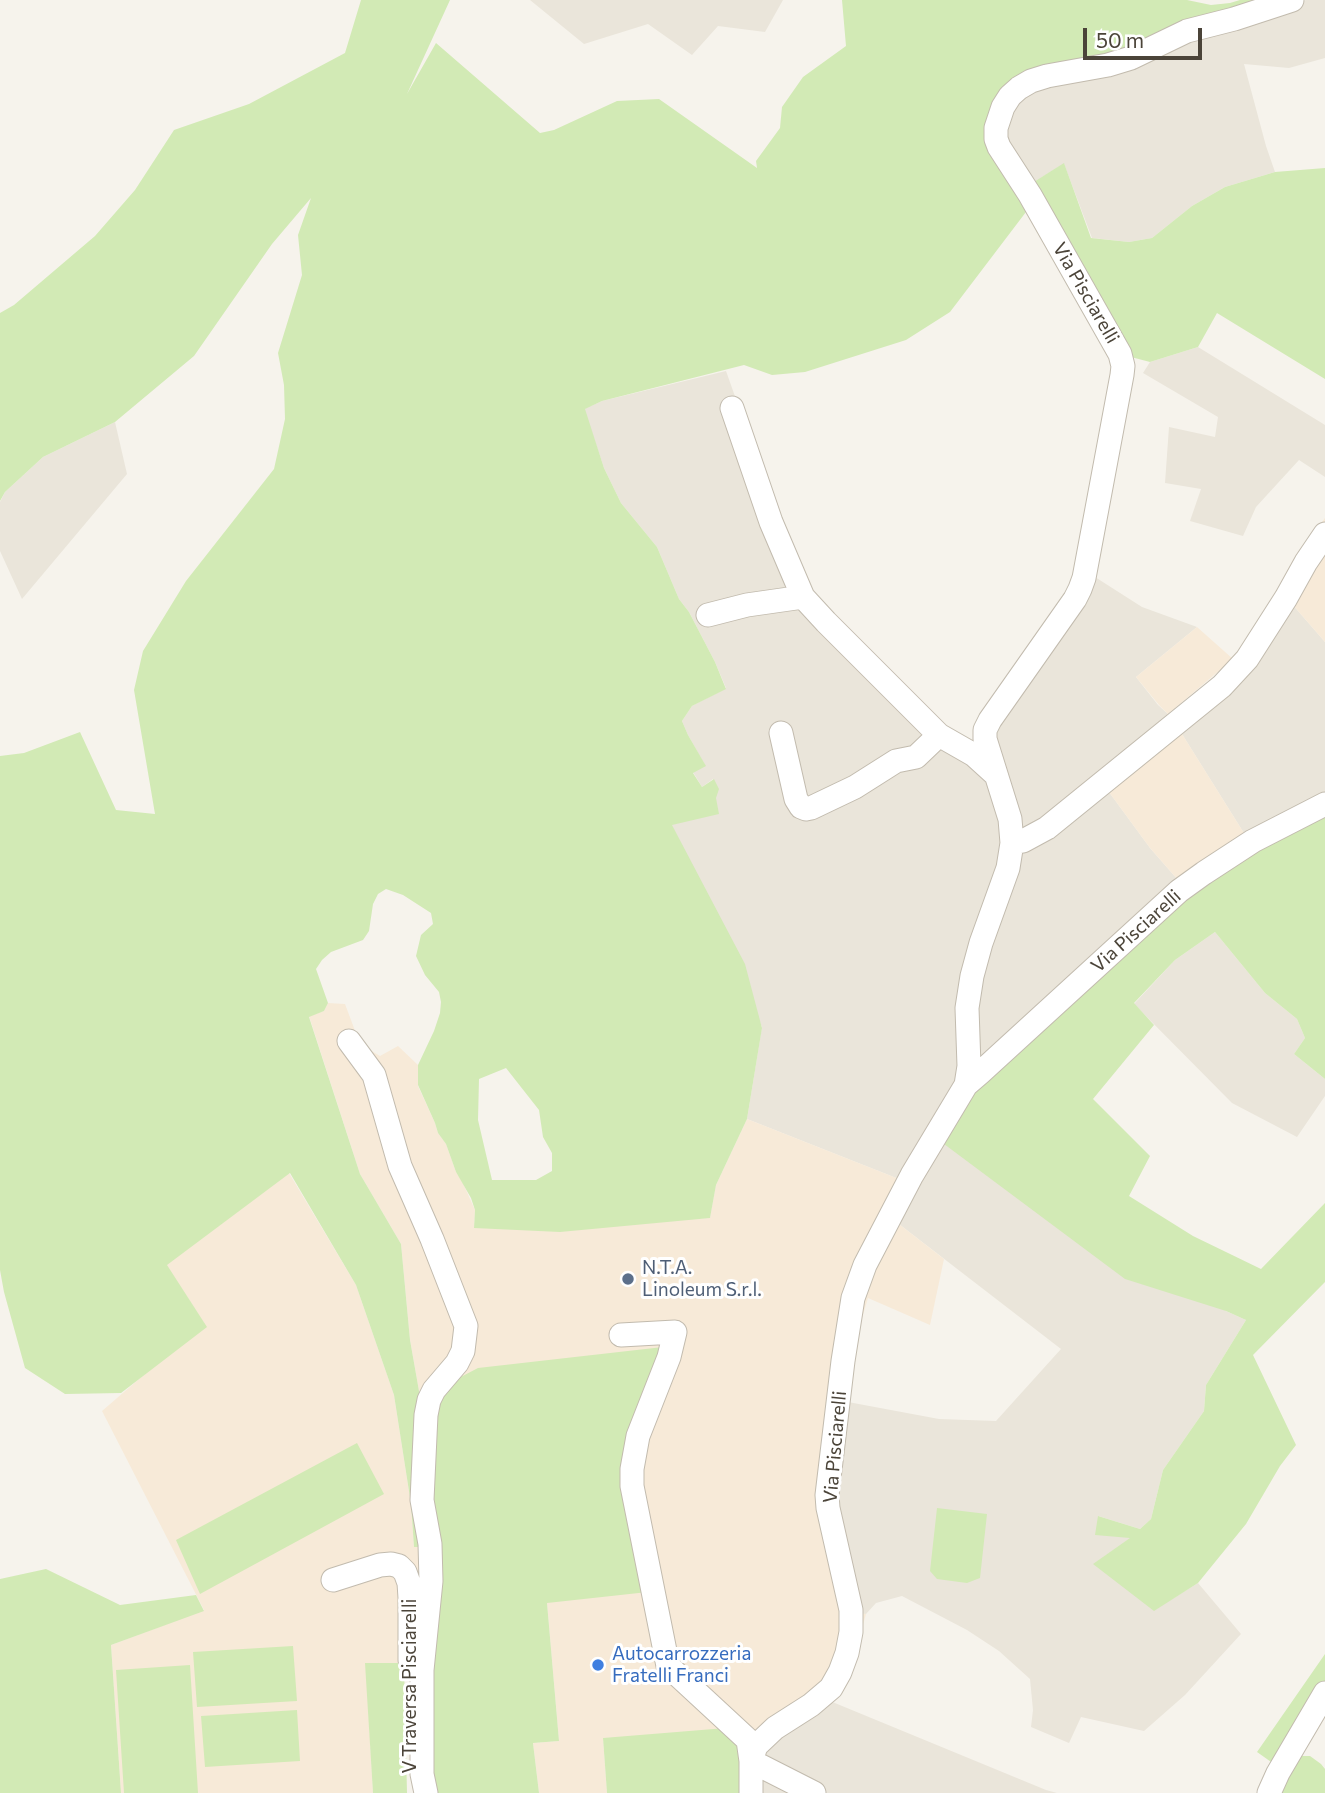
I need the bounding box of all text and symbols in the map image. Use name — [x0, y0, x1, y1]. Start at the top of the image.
scale bar — [1087, 14, 1206, 58]
text: 50 m — [1096, 27, 1144, 52]
street label: Via Pisciarelli — [1048, 238, 1124, 348]
street label: Via Pisciarelli — [1086, 885, 1186, 977]
place label: N.T.A. Linoleum S.r.l. — [642, 1257, 762, 1301]
marker: N.T.A. Linoleum S.r.l. — [620, 1271, 636, 1287]
street label: Via Pisciarelli — [819, 1390, 851, 1504]
street label: V Traversa Pisciarelli — [399, 1599, 421, 1773]
place label: Autocarrozzeria Fratelli Franci — [612, 1643, 751, 1687]
marker: Autocarrozzeria Fratelli Franci — [590, 1657, 606, 1673]

